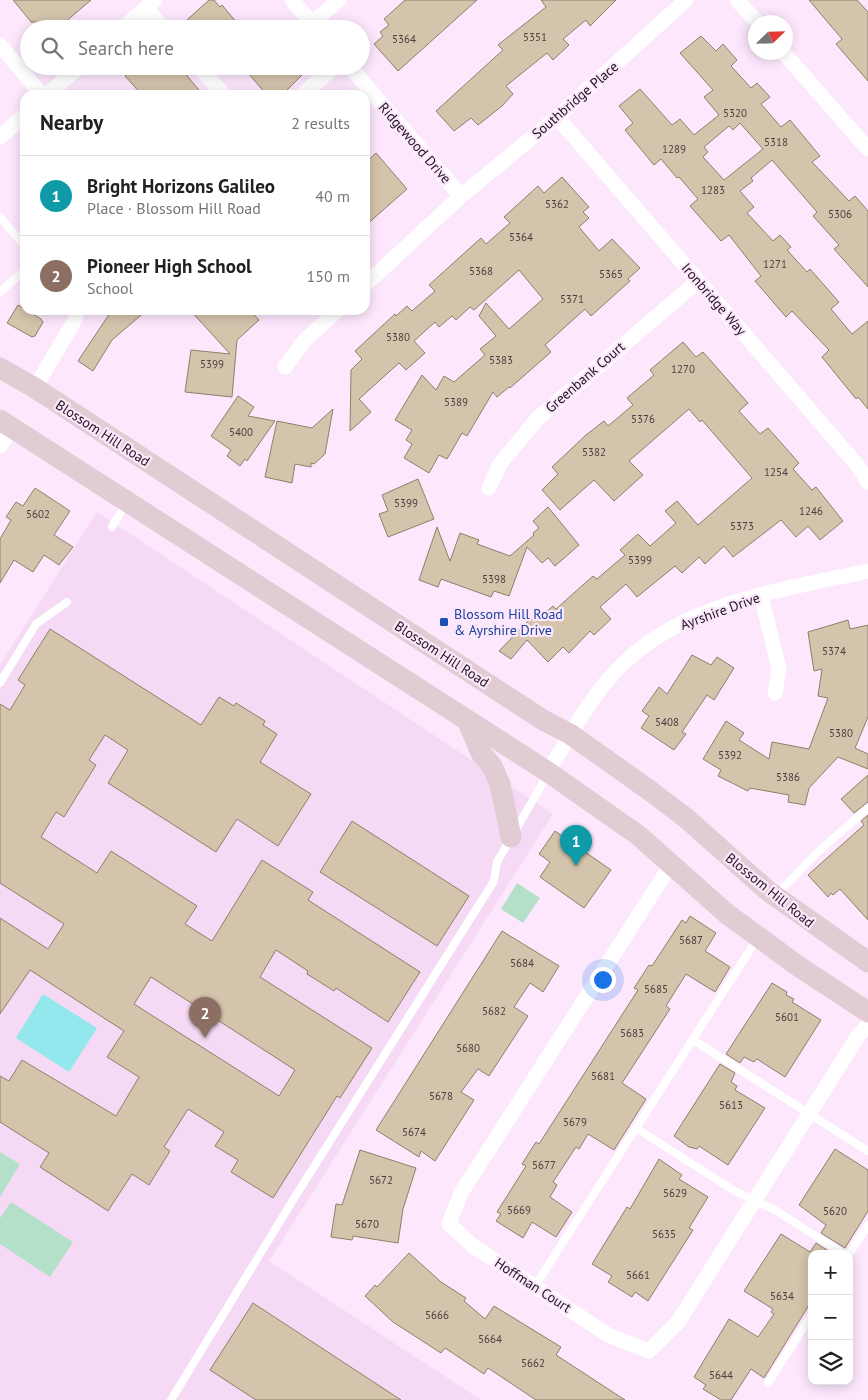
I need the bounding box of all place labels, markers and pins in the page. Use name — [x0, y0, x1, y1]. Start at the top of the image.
place label: Blossom Hill Road & Ayrshire Drive — [454, 605, 563, 639]
marker: Blossom Hill Road & Ayrshire Drive — [438, 616, 450, 628]
pin: 1 — [560, 825, 592, 866]
pin: 2 — [189, 997, 221, 1038]

